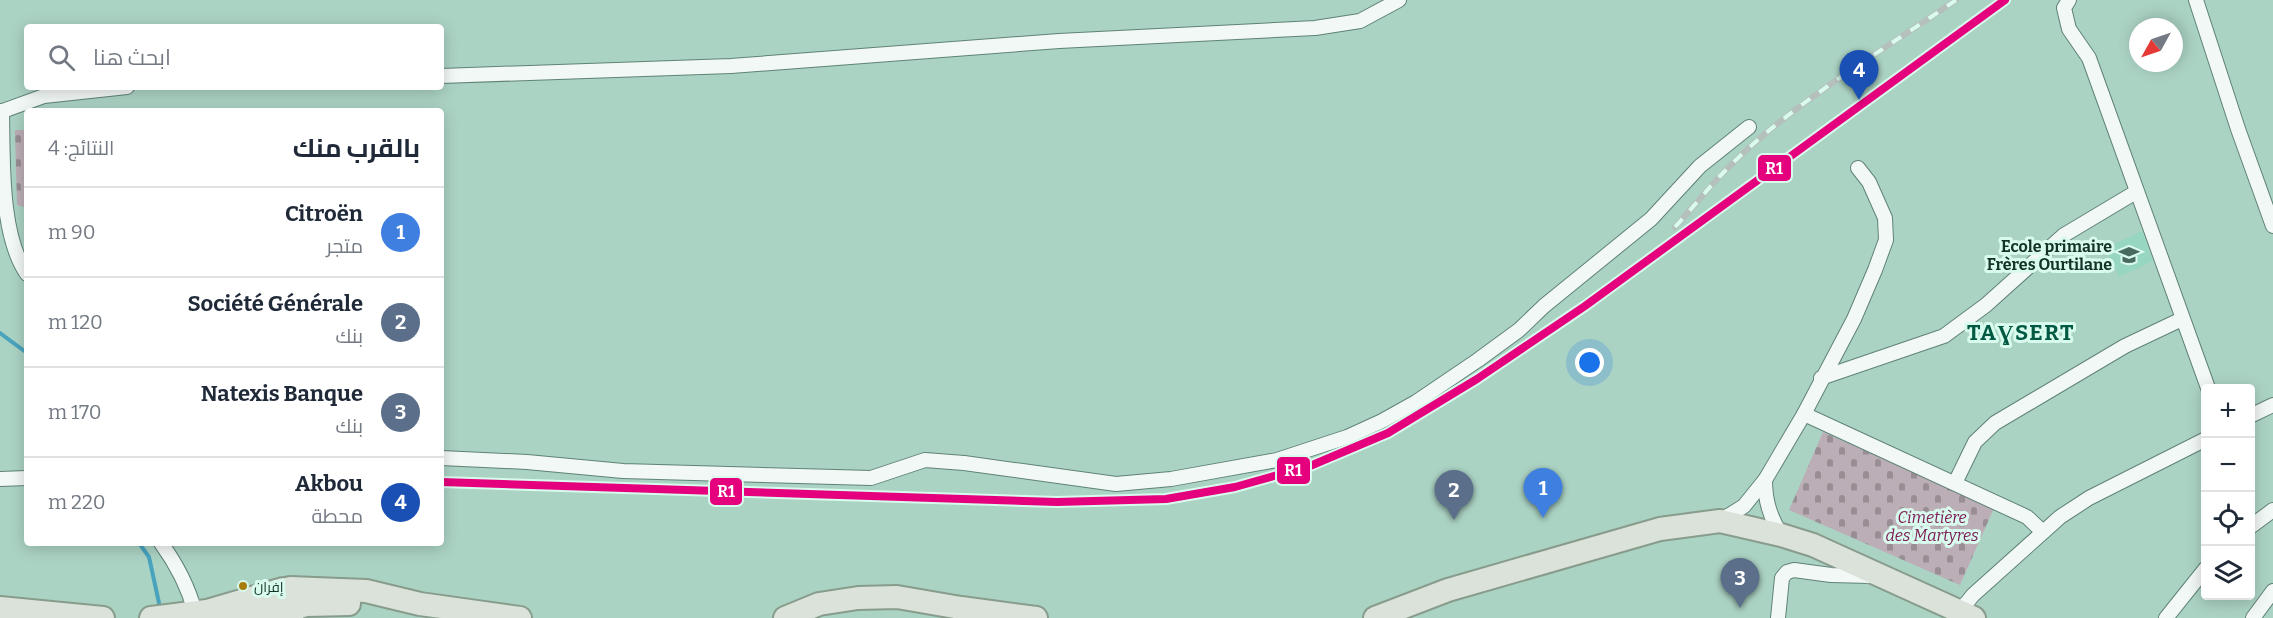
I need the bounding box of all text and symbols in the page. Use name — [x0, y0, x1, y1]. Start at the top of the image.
north arrow — [2129, 18, 2183, 72]
search box — [24, 24, 444, 90]
icon: search — [45, 41, 78, 74]
text: ابحث هنا — [93, 44, 171, 71]
pin: 4 — [1840, 51, 1878, 100]
text: بالقرب منك — [293, 133, 420, 164]
text: النتائج: 4 — [48, 136, 114, 160]
line badge: R1 — [1757, 154, 1792, 182]
text: R1 — [1765, 159, 1783, 178]
text: Citroën — [285, 200, 363, 227]
text: 90 m — [48, 220, 96, 244]
text: 1 — [396, 220, 405, 244]
text: متجر — [326, 234, 363, 258]
place label: Ecole primaire Frères Ourtilane — [1987, 237, 2112, 274]
school or university icon: Ecole primaire Frères Ourtilane — [2117, 243, 2141, 267]
text: Société Générale — [188, 290, 363, 317]
text: 120 m — [48, 310, 103, 334]
text: 2 — [395, 310, 406, 334]
district label: TAƔSERT — [1967, 319, 2075, 346]
text: بنك — [335, 324, 363, 348]
your location — [1575, 348, 1604, 377]
text: Natexis Banque — [201, 380, 363, 407]
map controls — [2201, 384, 2255, 600]
button: + — [2201, 384, 2255, 438]
text: 170 m — [48, 400, 102, 424]
text: 3 — [395, 400, 406, 424]
text: بنك — [335, 414, 363, 438]
button: − — [2201, 438, 2255, 492]
line badge: R1 — [1276, 456, 1311, 485]
text: R1 — [1284, 461, 1302, 480]
pin: 1 — [1524, 468, 1562, 518]
text: Akbou — [295, 470, 363, 497]
pin: 2 — [1434, 470, 1474, 520]
line badge: R1 — [709, 477, 743, 506]
text: R1 — [717, 482, 735, 501]
text: 220 m — [48, 490, 106, 514]
text: 4 — [394, 490, 407, 514]
button: locate — [2201, 492, 2255, 546]
text: محطة — [312, 504, 363, 528]
park label: Cimetière des Martyres — [1885, 508, 1979, 545]
button: layers — [2201, 546, 2255, 600]
pin: 3 — [1720, 558, 1760, 608]
place label: إفران — [254, 579, 284, 596]
marker: إفران — [237, 580, 249, 592]

